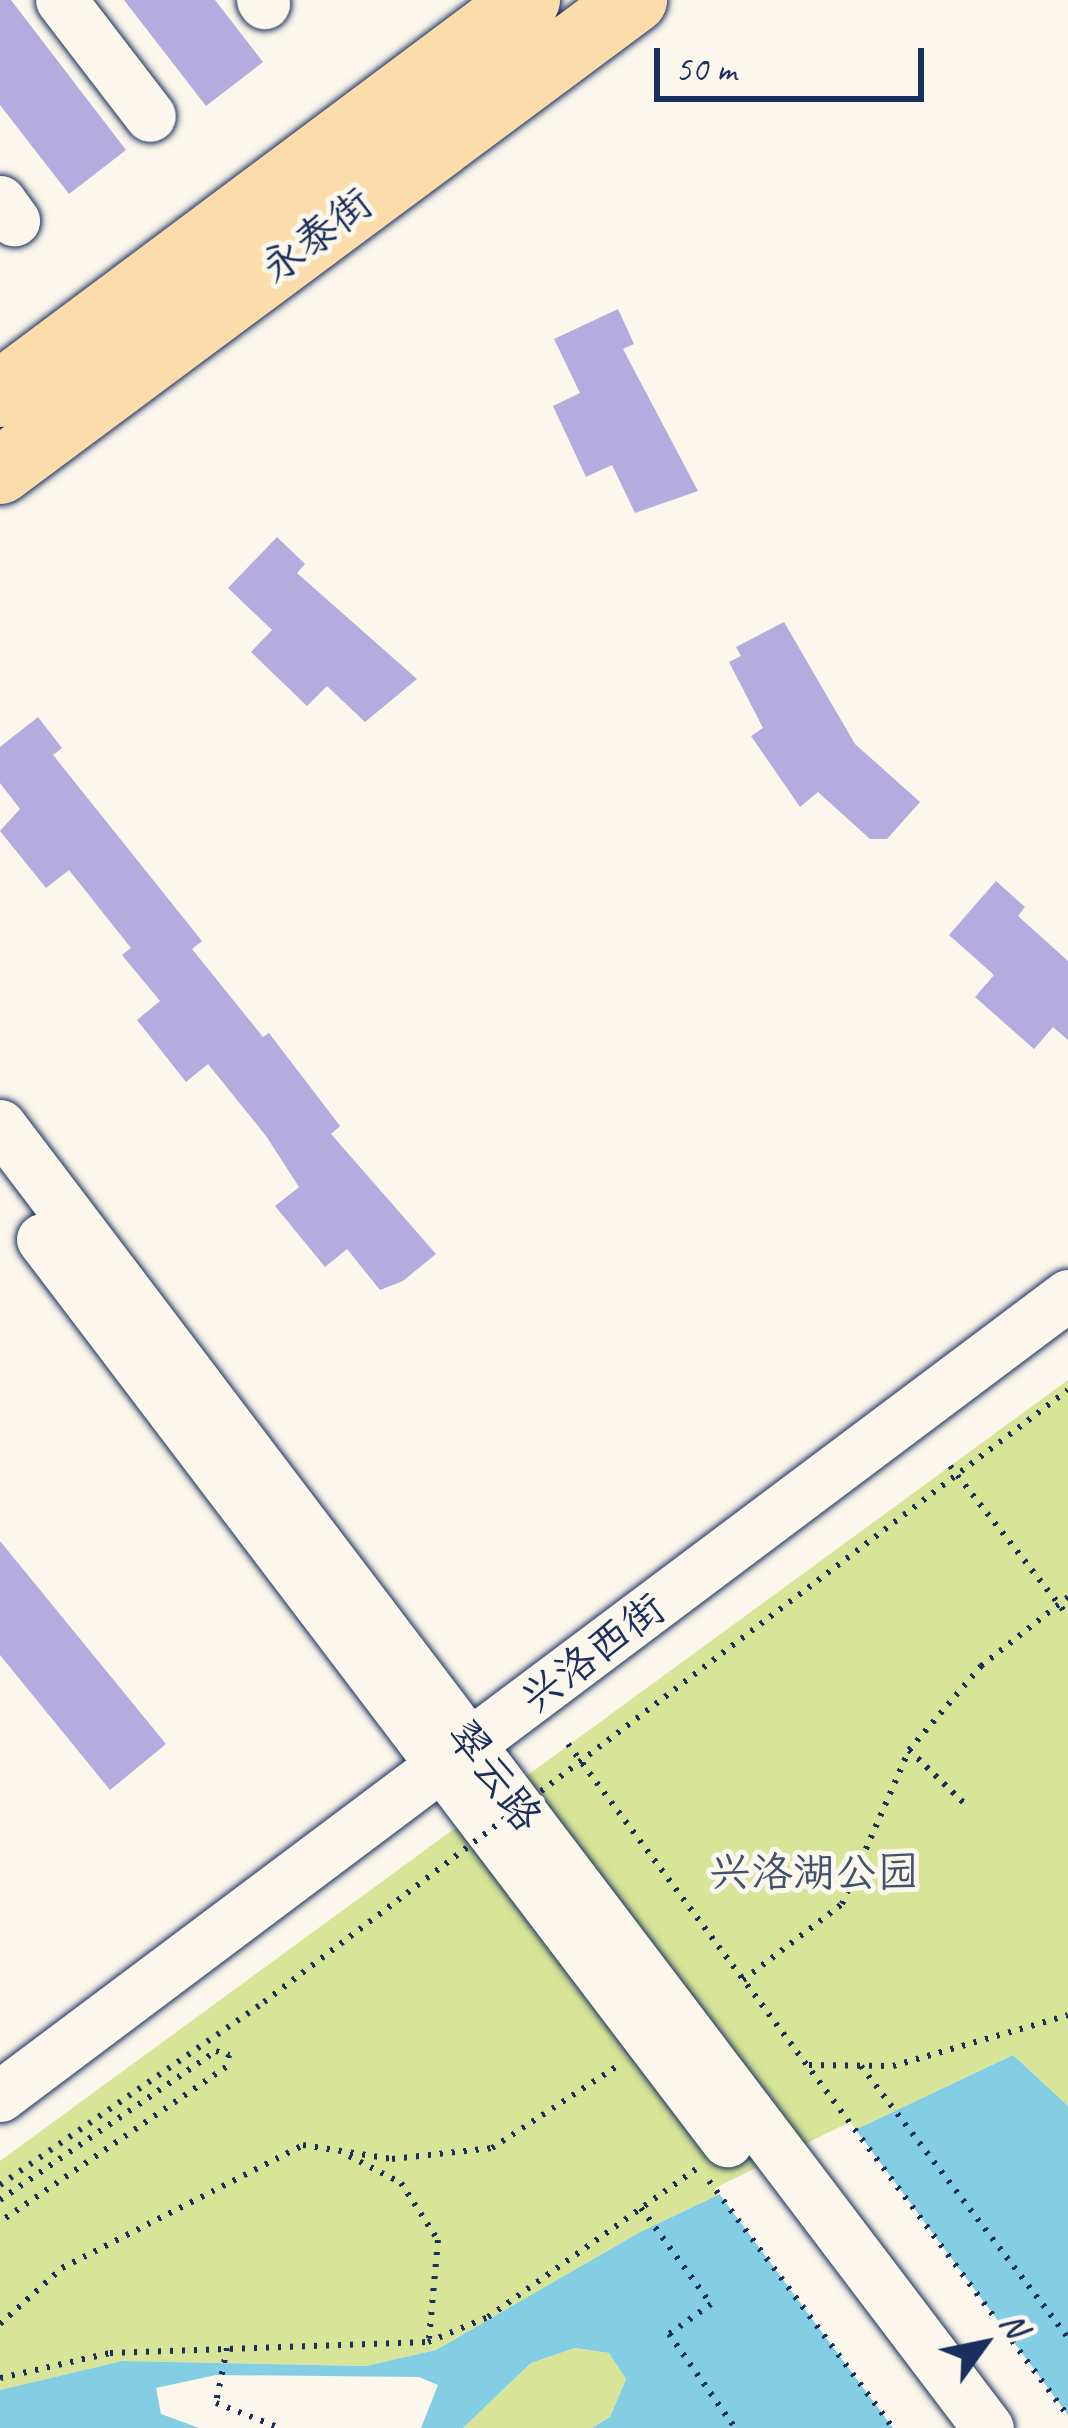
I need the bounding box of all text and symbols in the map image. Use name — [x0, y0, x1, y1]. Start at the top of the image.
scale bar — [660, 24, 930, 98]
text: 50 m — [675, 46, 736, 92]
street label: 永泰街 — [252, 178, 382, 294]
street label: 兴洛西街 — [511, 1583, 675, 1725]
street label: 翠云路 — [436, 1711, 552, 1841]
park label: 兴洛湖公园 — [709, 1848, 919, 1898]
north arrow — [924, 2284, 1044, 2404]
text: N — [991, 2304, 1037, 2344]

